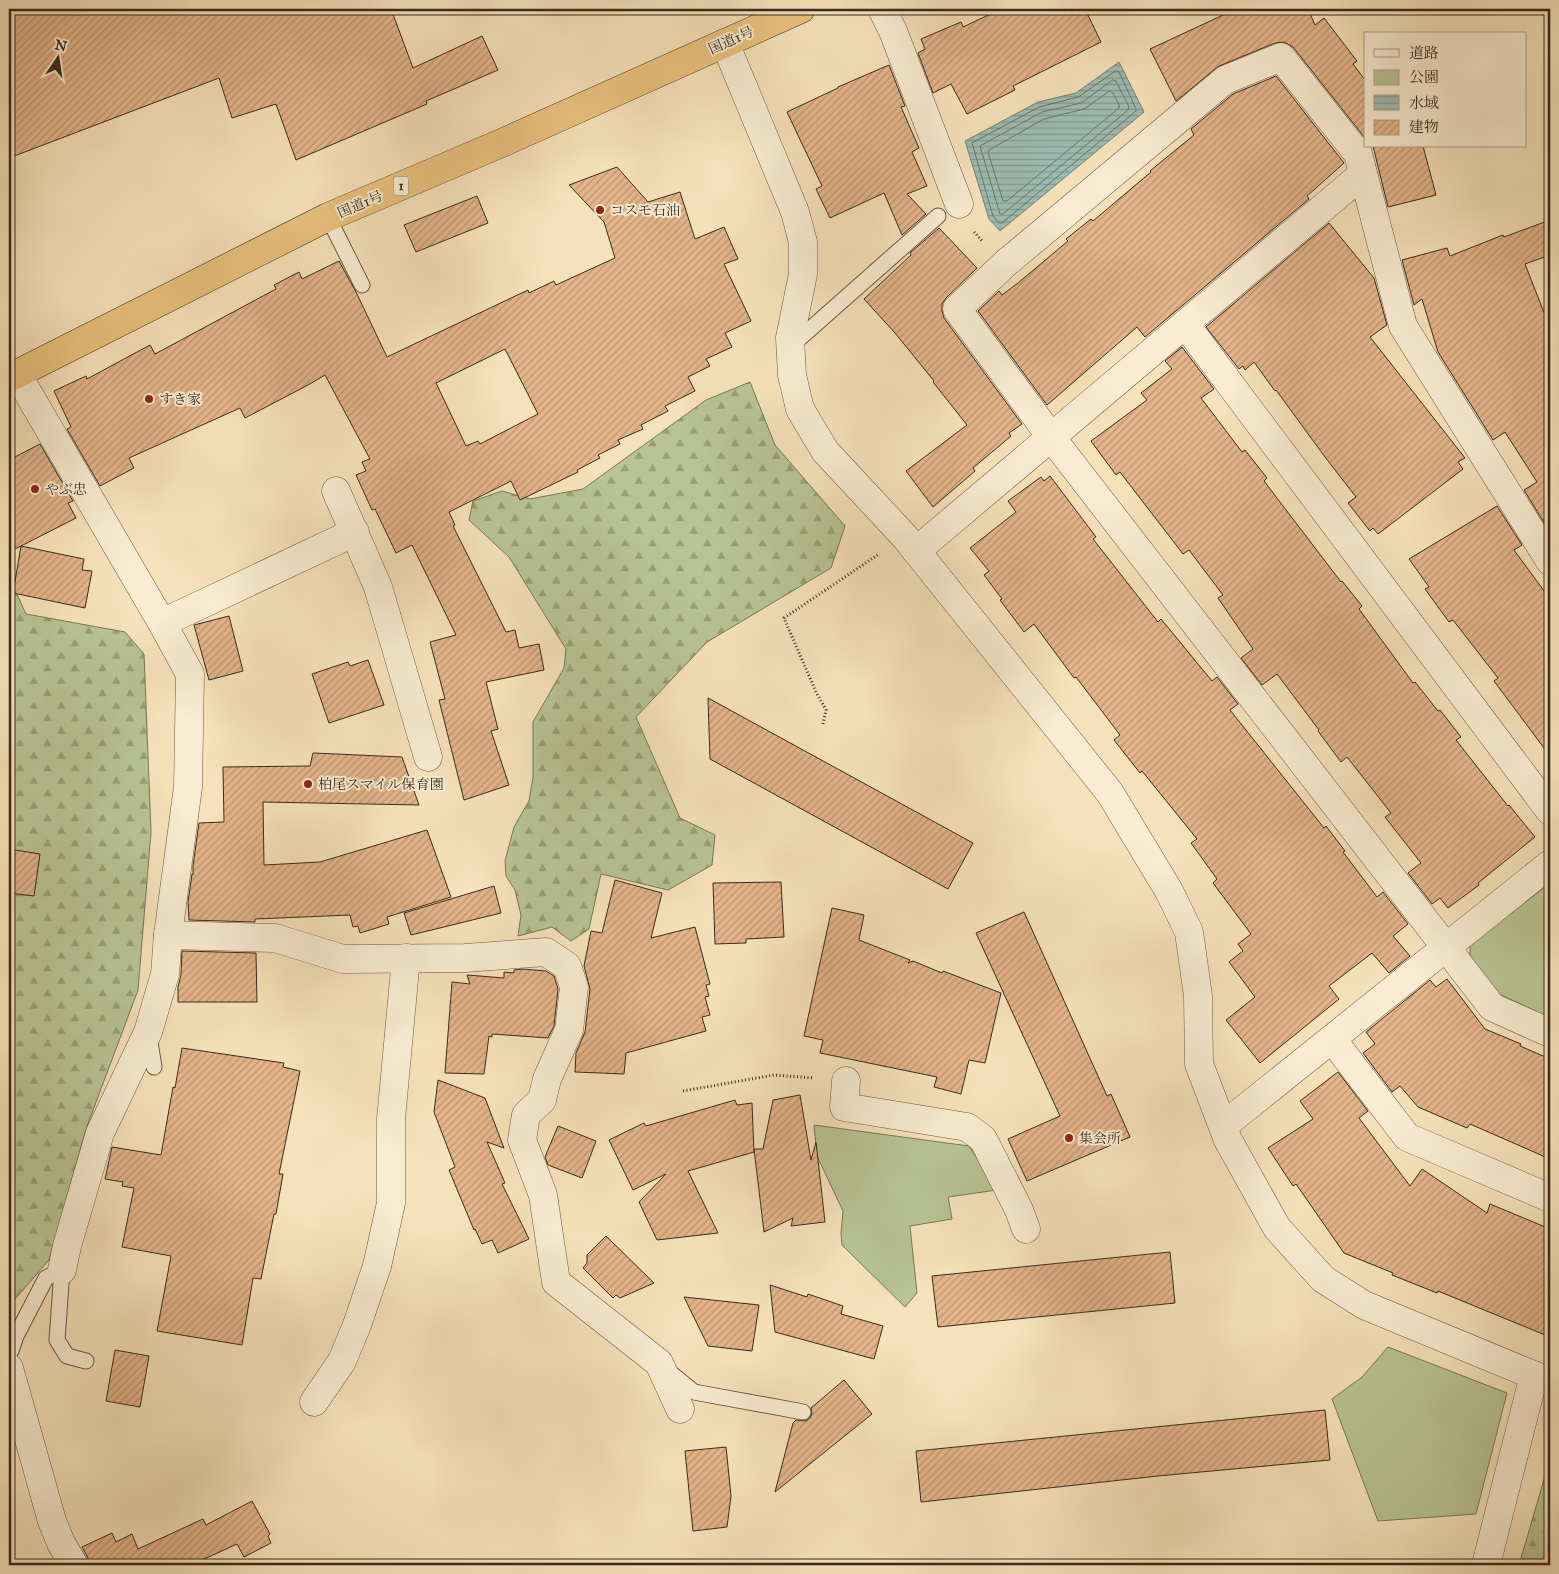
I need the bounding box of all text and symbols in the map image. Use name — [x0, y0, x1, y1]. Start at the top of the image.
street label: 国道1号 — [706, 23, 756, 58]
north arrow — [32, 32, 82, 82]
legend — [1364, 32, 1526, 148]
text: N — [53, 36, 69, 55]
text: 道路 — [1409, 44, 1439, 62]
text: 公園 — [1409, 68, 1439, 86]
text: 水域 — [1409, 94, 1439, 112]
text: 建物 — [1409, 118, 1439, 136]
road number: 1 — [394, 177, 408, 196]
street label: 国道1号 — [335, 187, 385, 222]
place label: コスモ石油 — [610, 202, 680, 219]
marker: コスモ石油 — [594, 204, 606, 216]
place label: すき家 — [159, 391, 201, 408]
marker: すき家 — [143, 393, 155, 405]
place label: やぶ忠 — [45, 481, 87, 498]
marker: やぶ忠 — [29, 483, 41, 495]
place label: 柏尾スマイル保育園 — [318, 776, 443, 793]
marker: 柏尾スマイル保育園 — [302, 778, 314, 790]
place label: 集会所 — [1079, 1130, 1121, 1147]
marker: 集会所 — [1063, 1132, 1075, 1144]

